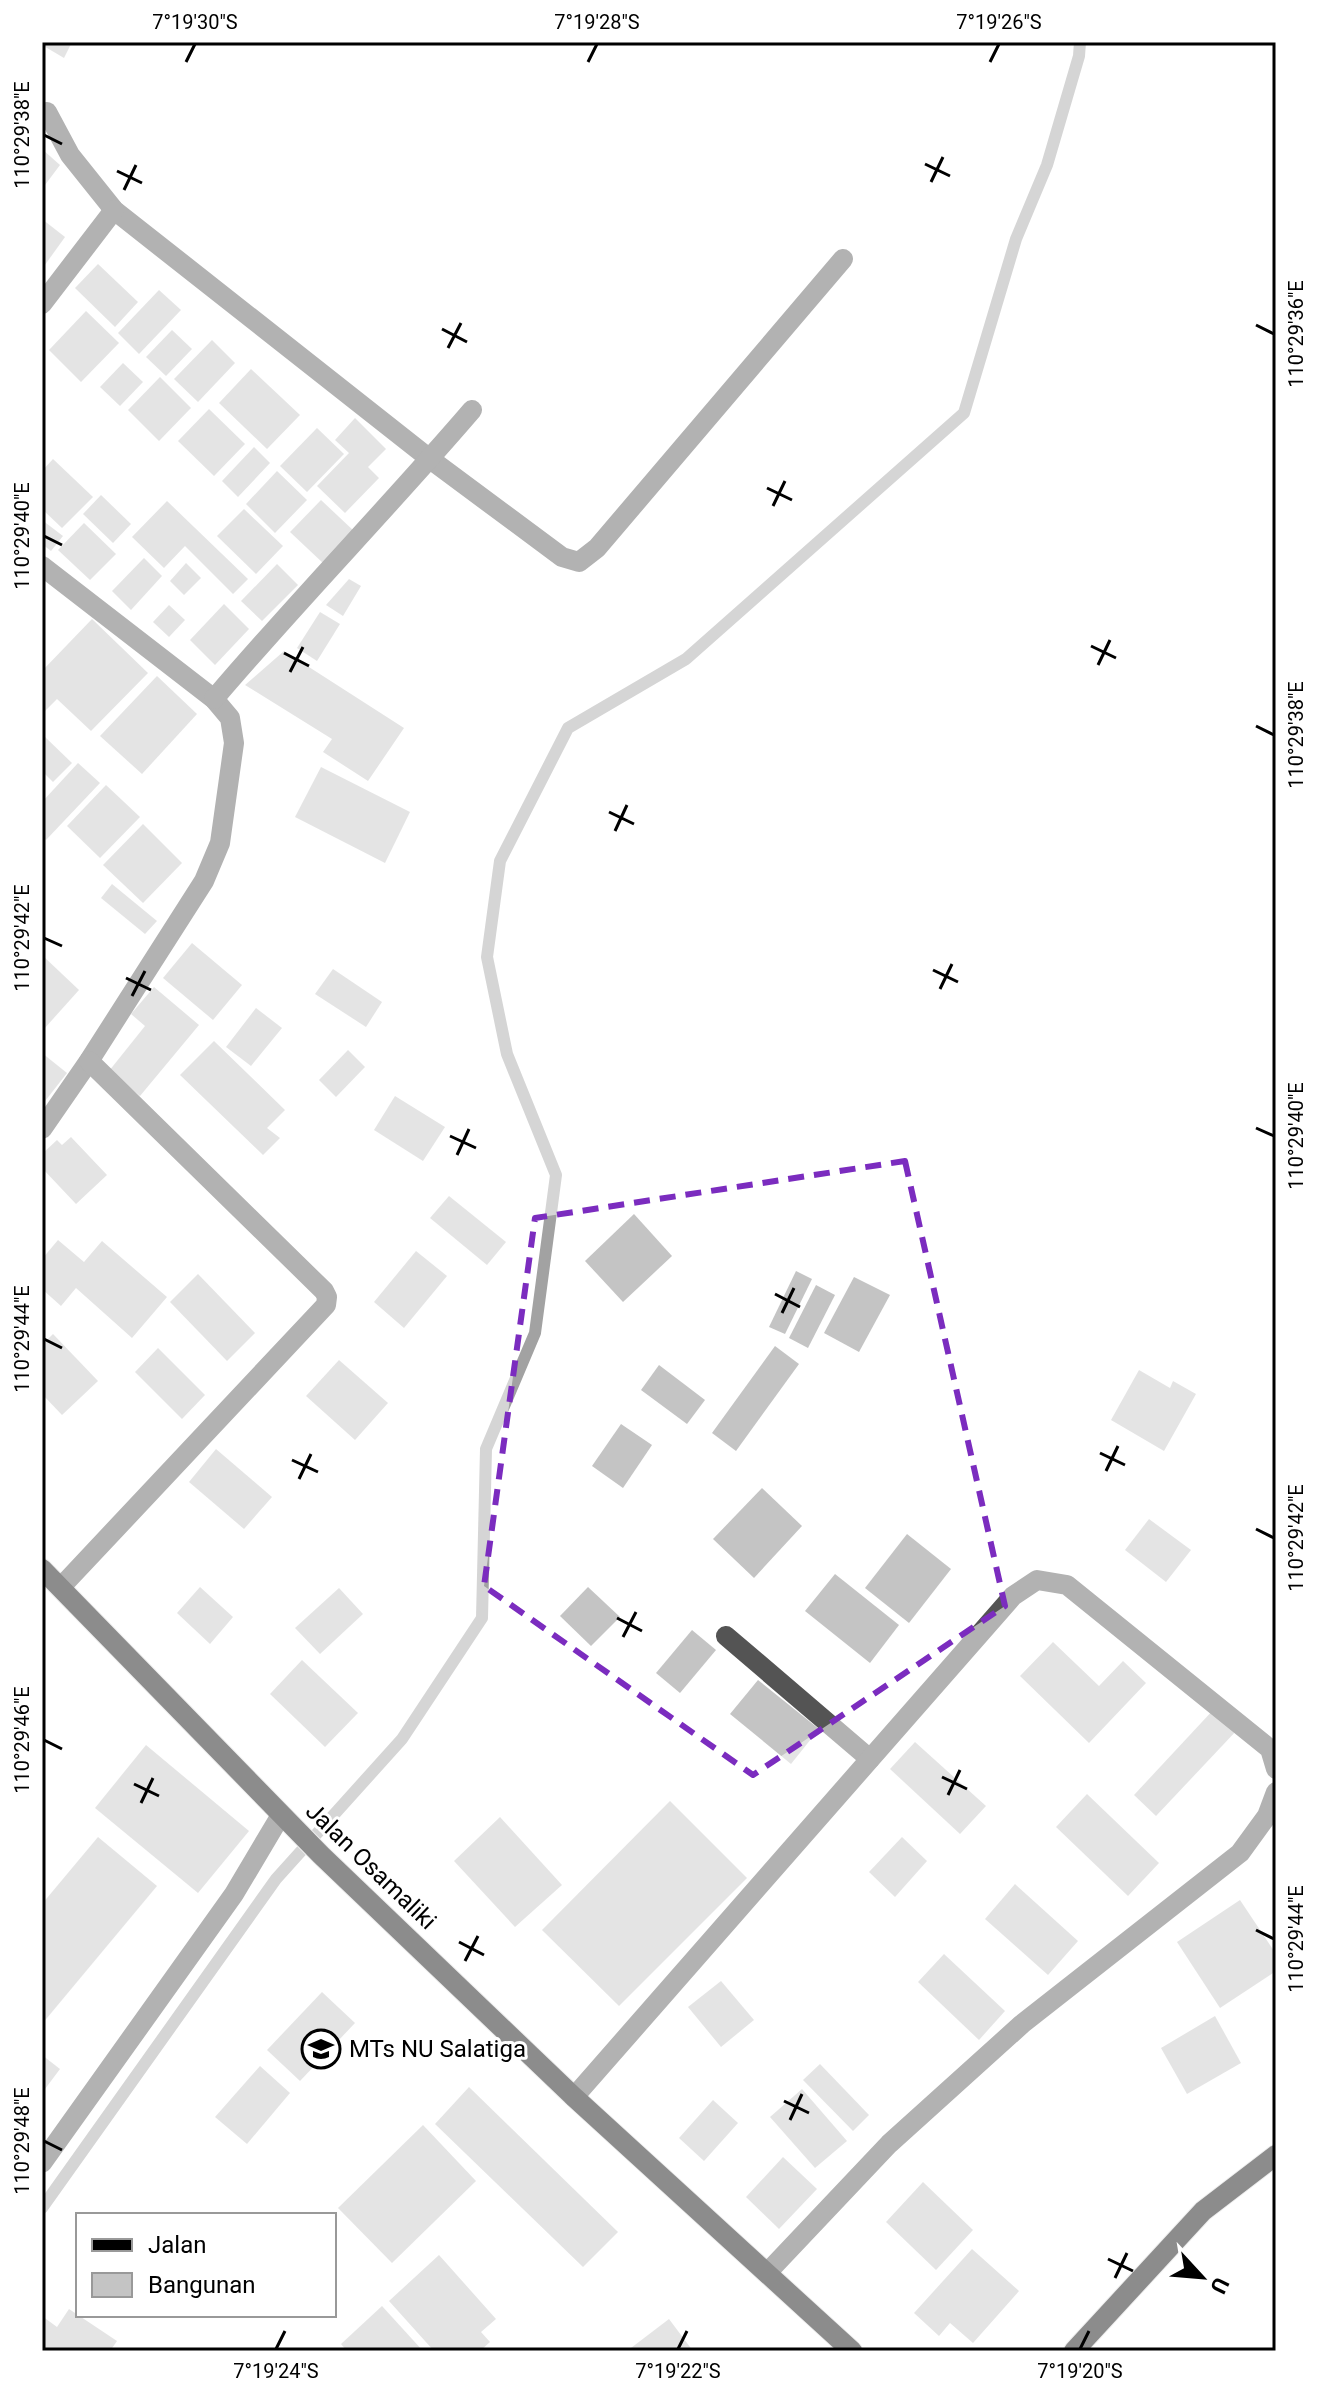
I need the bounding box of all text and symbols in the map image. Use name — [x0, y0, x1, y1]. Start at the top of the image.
text: 7°19'30"S — [152, 10, 238, 34]
text: 7°19'28"S — [554, 10, 640, 34]
text: 7°19'26"S — [956, 10, 1042, 34]
text: 110°29'38"E — [10, 81, 34, 189]
text: 110°29'36"E — [1284, 280, 1308, 388]
text: 110°29'40"E — [10, 482, 34, 590]
text: 110°29'38"E — [1284, 681, 1308, 789]
text: 110°29'42"E — [10, 884, 34, 992]
text: 110°29'40"E — [1284, 1082, 1308, 1190]
text: 110°29'44"E — [10, 1285, 34, 1393]
text: 110°29'42"E — [1284, 1484, 1308, 1592]
text: 110°29'46"E — [10, 1686, 34, 1794]
street label: Jalan Osamaliki — [300, 1797, 442, 1935]
text: 110°29'44"E — [1284, 1885, 1308, 1993]
school or university icon: MTs NU Salatiga — [300, 2028, 342, 2070]
place label: MTs NU Salatiga — [349, 2035, 526, 2063]
text: 110°29'48"E — [10, 2087, 34, 2195]
legend — [76, 2213, 336, 2317]
text: Jalan — [148, 2231, 206, 2259]
north arrow — [1162, 2237, 1242, 2317]
text: Bangunan — [148, 2271, 256, 2299]
text: U — [1205, 2274, 1234, 2298]
text: 7°19'24"S — [233, 2359, 319, 2383]
text: 7°19'22"S — [635, 2359, 721, 2383]
text: 7°19'20"S — [1037, 2359, 1123, 2383]

